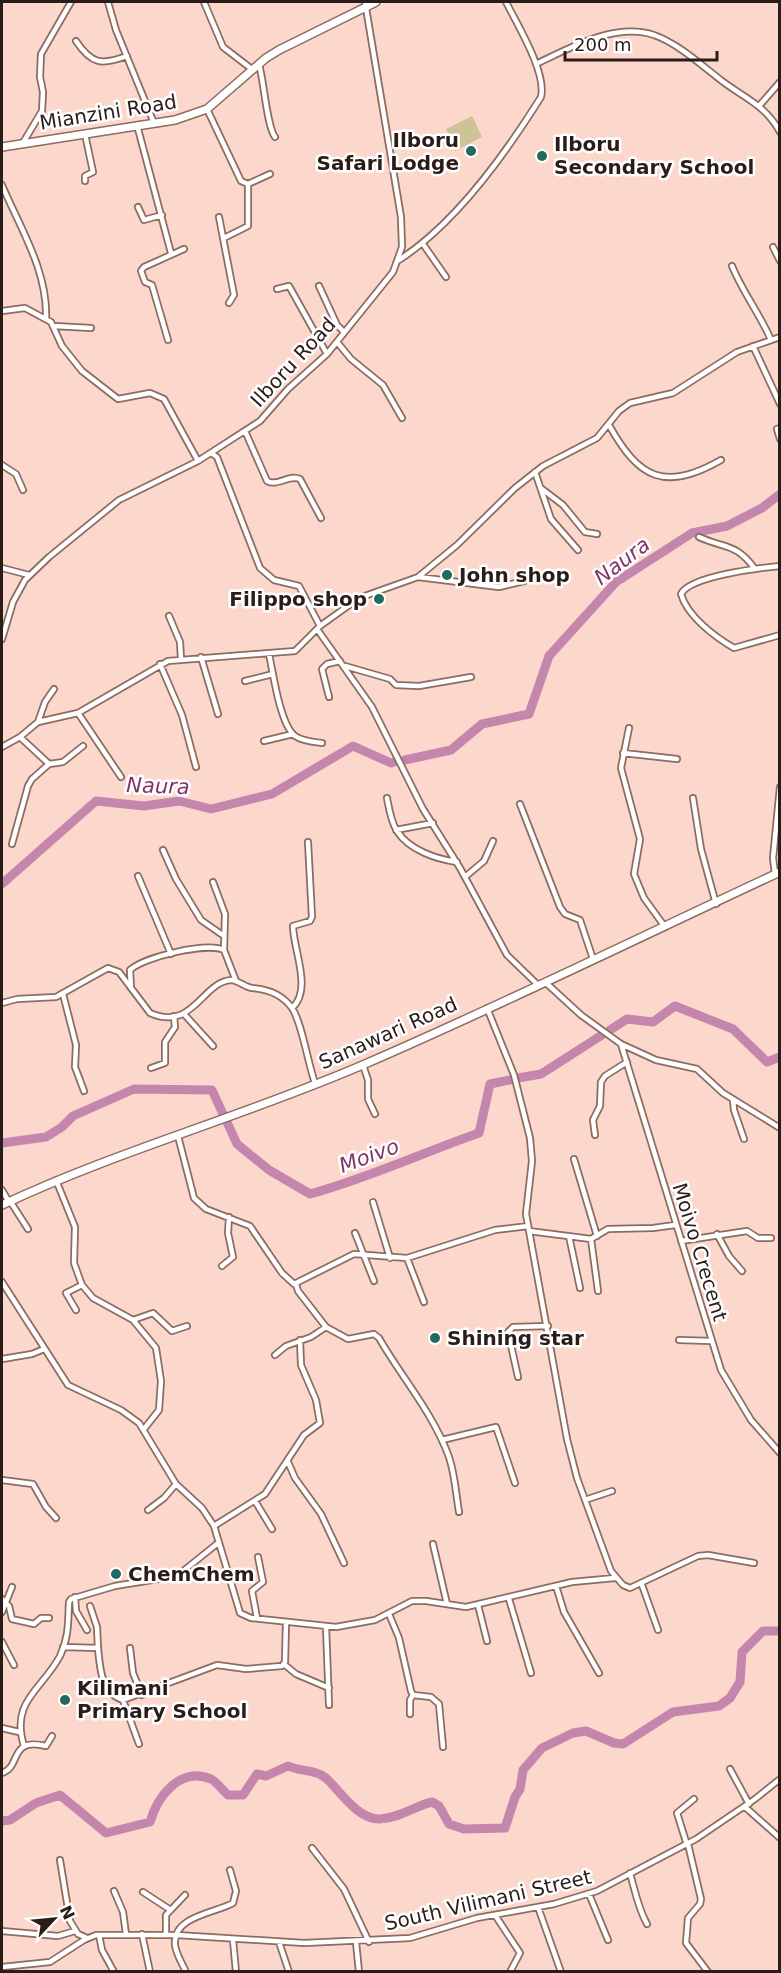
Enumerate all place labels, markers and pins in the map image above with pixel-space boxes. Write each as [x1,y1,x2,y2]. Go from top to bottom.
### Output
place label: Ilboru Safari Lodge [317,128,459,175]
place label: Ilboru Secondary School [554,132,754,179]
marker: Ilboru Safari Lodge [464,144,478,158]
marker: Ilboru Secondary School [535,149,549,163]
place label: John shop [457,563,570,587]
marker: John shop [440,568,454,582]
place label: Filippo shop [229,587,367,611]
marker: Filippo shop [372,592,386,606]
place label: Shining star [447,1326,584,1350]
marker: Shining star [428,1331,442,1345]
place label: ChemChem [128,1562,255,1586]
marker: ChemChem [109,1567,123,1581]
place label: Kilimani Primary School [77,1676,247,1723]
marker: Kilimani Primary School [58,1693,72,1707]

